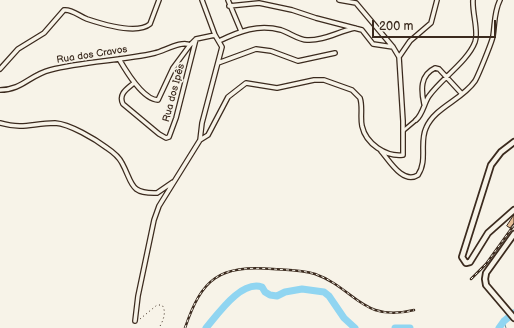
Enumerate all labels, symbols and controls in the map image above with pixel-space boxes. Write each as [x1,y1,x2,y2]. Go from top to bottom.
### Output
scale bar [374,12,498,38]
text: 200 m [379,19,413,34]
street label: Rua dos Cravos [56,43,128,67]
street label: Rua dos Ipês [160,62,188,124]

